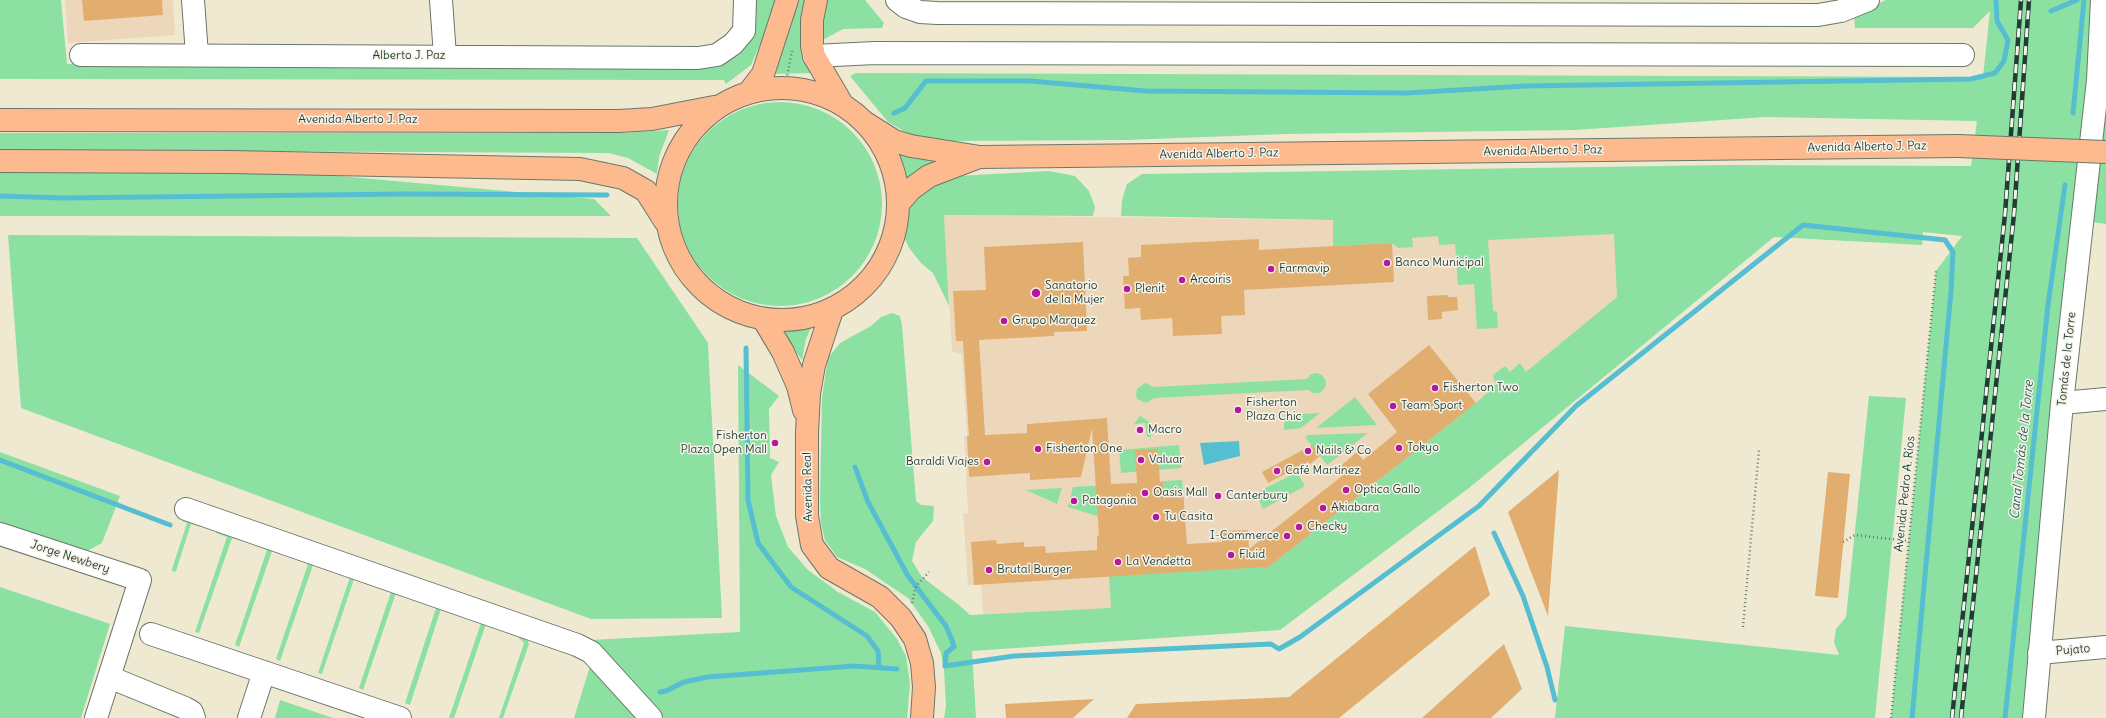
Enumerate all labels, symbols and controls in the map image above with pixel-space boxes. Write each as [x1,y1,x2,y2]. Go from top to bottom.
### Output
street label: Alberto J. Paz [373,49,445,63]
street label: Avenida Alberto J. Paz [298,113,418,127]
street label: Avenida Alberto J. Paz [1807,139,1927,155]
street label: Avenida Alberto J. Paz [1483,143,1603,159]
street label: Avenida Alberto J. Paz [1159,146,1279,162]
place label: Banco Municipal [1395,256,1484,270]
marker: Banco Municipal [1382,258,1392,268]
place label: Farmavip [1279,262,1330,276]
marker: Farmavip [1266,264,1276,274]
place label: Arcoiris [1190,273,1231,287]
marker: Arcoiris [1177,275,1187,285]
place label: Sanatorio de la Mujer [1045,279,1104,307]
place label: Plenit [1135,282,1165,296]
marker: Plenit [1122,284,1132,294]
marker: Sanatorio de la Mujer [1030,287,1042,299]
street label: Tomás de la Torre [2055,311,2079,407]
place label: Grupo Marquez [1012,314,1096,328]
marker: Grupo Marquez [999,316,1009,326]
water label: Canal Tomás de la Torre [2007,380,2037,520]
place label: Fisherton Two [1443,381,1519,395]
marker: Fisherton Two [1430,383,1440,393]
place label: Fisherton Plaza Chic [1246,396,1302,424]
place label: Team Sport [1401,399,1462,413]
marker: Team Sport [1388,401,1398,411]
marker: Fisherton Plaza Chic [1233,405,1243,415]
place label: Macro [1148,423,1182,437]
marker: Macro [1135,425,1145,435]
place label: Fisherton Plaza Open Mall [681,429,767,457]
street label: Avenida Pedro A. Ríos [1892,435,1918,553]
marker: Fisherton Plaza Open Mall [770,438,780,448]
place label: Tokyo [1407,441,1439,455]
place label: Fisherton One [1046,442,1123,456]
marker: Tokyo [1394,443,1404,453]
marker: Fisherton One [1033,444,1043,454]
place label: Nails & Co [1316,444,1371,458]
marker: Nails & Co [1303,446,1313,456]
street label: Avenida Real [800,452,816,522]
place label: Valuar [1149,453,1184,467]
place label: Baraldi Viajes [906,455,979,469]
marker: Valuar [1136,455,1146,465]
marker: Baraldi Viajes [982,457,992,467]
place label: Café Martínez [1285,464,1360,478]
marker: Café Martínez [1272,466,1282,476]
place label: Optica Gallo [1354,483,1420,497]
marker: Optica Gallo [1341,485,1351,495]
place label: Oasis Mall [1153,486,1207,500]
marker: Oasis Mall [1140,488,1150,498]
place label: Canterbury [1226,489,1288,503]
marker: Canterbury [1213,491,1223,501]
place label: Patagonia [1082,494,1137,508]
marker: Patagonia [1069,496,1079,506]
place label: Akiabara [1331,501,1379,515]
marker: Akiabara [1318,503,1328,513]
place label: Tu Casita [1164,510,1213,524]
marker: Tu Casita [1151,512,1161,522]
place label: Checky [1307,520,1347,534]
marker: Checky [1294,522,1304,532]
place label: I-Commerce [1210,529,1279,543]
marker: I-Commerce [1282,531,1292,541]
street label: Jorge Newbery [29,537,111,577]
place label: Fluid [1239,548,1265,562]
marker: Fluid [1226,550,1236,560]
place label: La Vendetta [1126,555,1191,569]
marker: La Vendetta [1113,557,1123,567]
place label: Brutal Burger [997,563,1071,577]
marker: Brutal Burger [984,565,994,575]
street label: Pujato [2055,641,2091,659]

